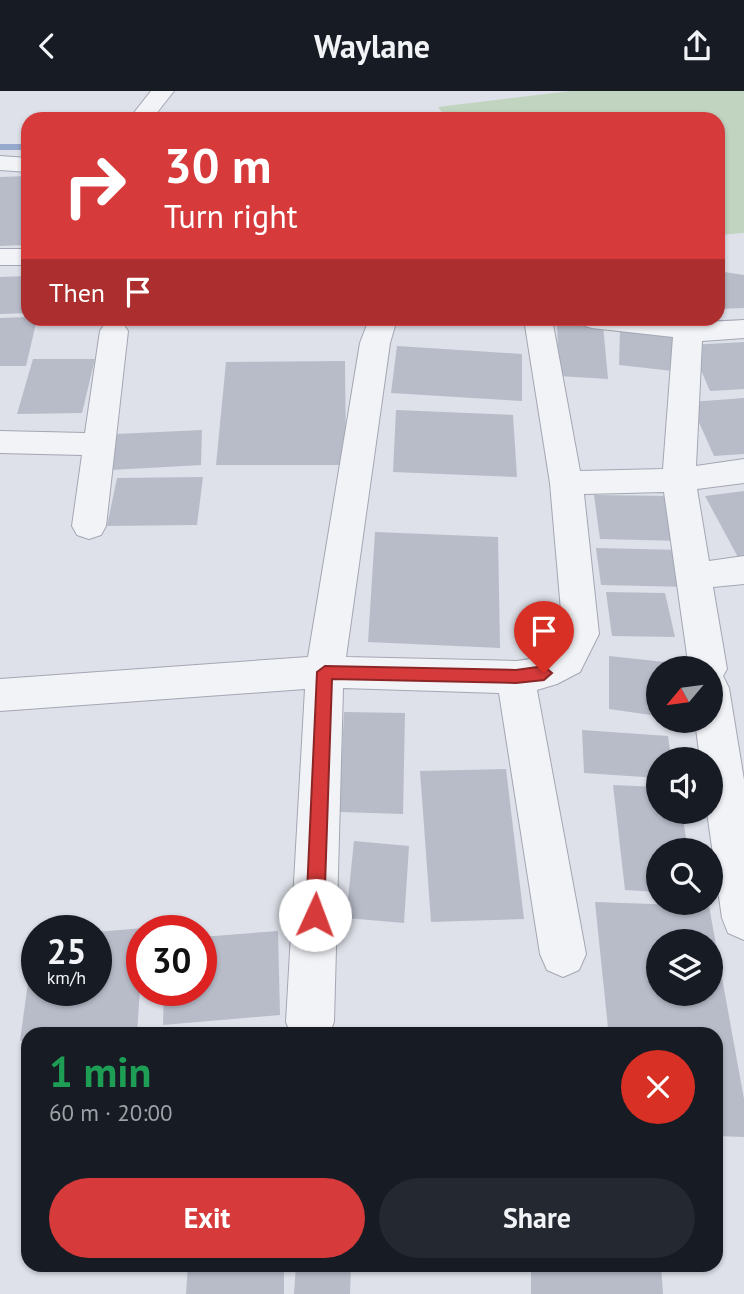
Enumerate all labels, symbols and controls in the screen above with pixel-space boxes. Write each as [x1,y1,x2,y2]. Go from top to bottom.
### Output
text: Waylane [314,25,430,67]
icon: back [28,27,66,65]
icon: share [678,27,716,65]
text: 30 m [164,133,271,197]
icon: right [49,140,140,231]
text: Turn right [164,195,298,237]
icon: arrive [119,273,157,311]
text: Then [49,276,105,309]
pin [514,601,574,673]
icon: arrive [525,612,563,650]
north arrow [646,656,723,733]
map controls [646,656,723,1006]
button: sound [646,747,723,824]
button: search [646,838,723,915]
position arrow [278,878,352,952]
speed limit sign: 30 [126,915,217,1006]
text: 25 [47,928,86,974]
button: layers [646,929,723,1006]
text: km/h [47,966,86,989]
text: 1 min [49,1044,151,1099]
button: close [621,1050,695,1124]
text: 60 m · 20:00 [49,1098,173,1127]
button: Exit [49,1178,365,1258]
button: Share [379,1178,695,1258]

